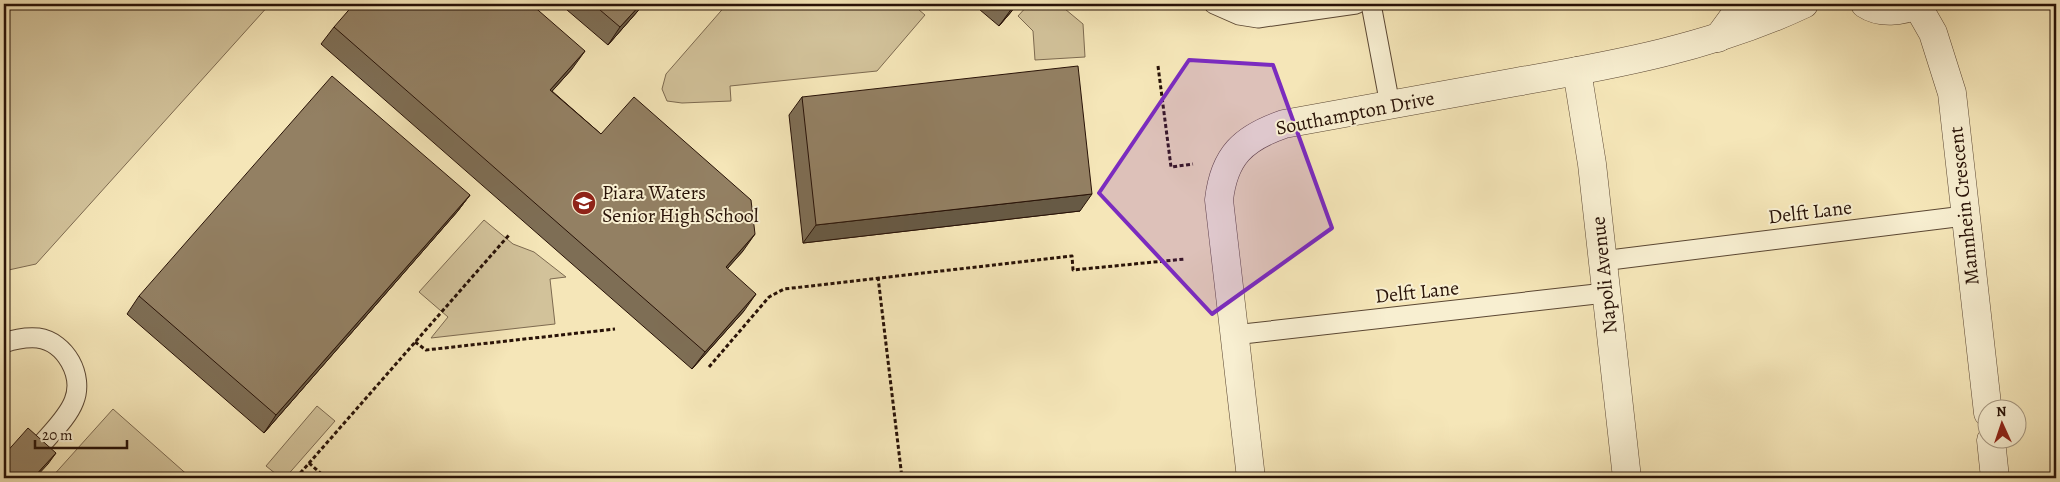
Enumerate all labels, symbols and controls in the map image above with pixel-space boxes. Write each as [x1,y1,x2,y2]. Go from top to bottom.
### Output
street label: Southampton Drive [1273,84,1437,142]
street label: Mannhein Crescent [1942,125,1986,287]
place label: Piara Waters Senior High School [602,179,759,229]
school or university icon: Piara Waters Senior High School [571,190,597,216]
street label: Delft Lane [1767,193,1853,231]
street label: Napoli Avenue [1584,215,1624,335]
street label: Delft Lane [1374,274,1460,310]
north arrow [1978,400,2028,450]
text: N [1996,402,2007,421]
scale bar [35,417,128,449]
text: 20 m [42,425,73,445]

